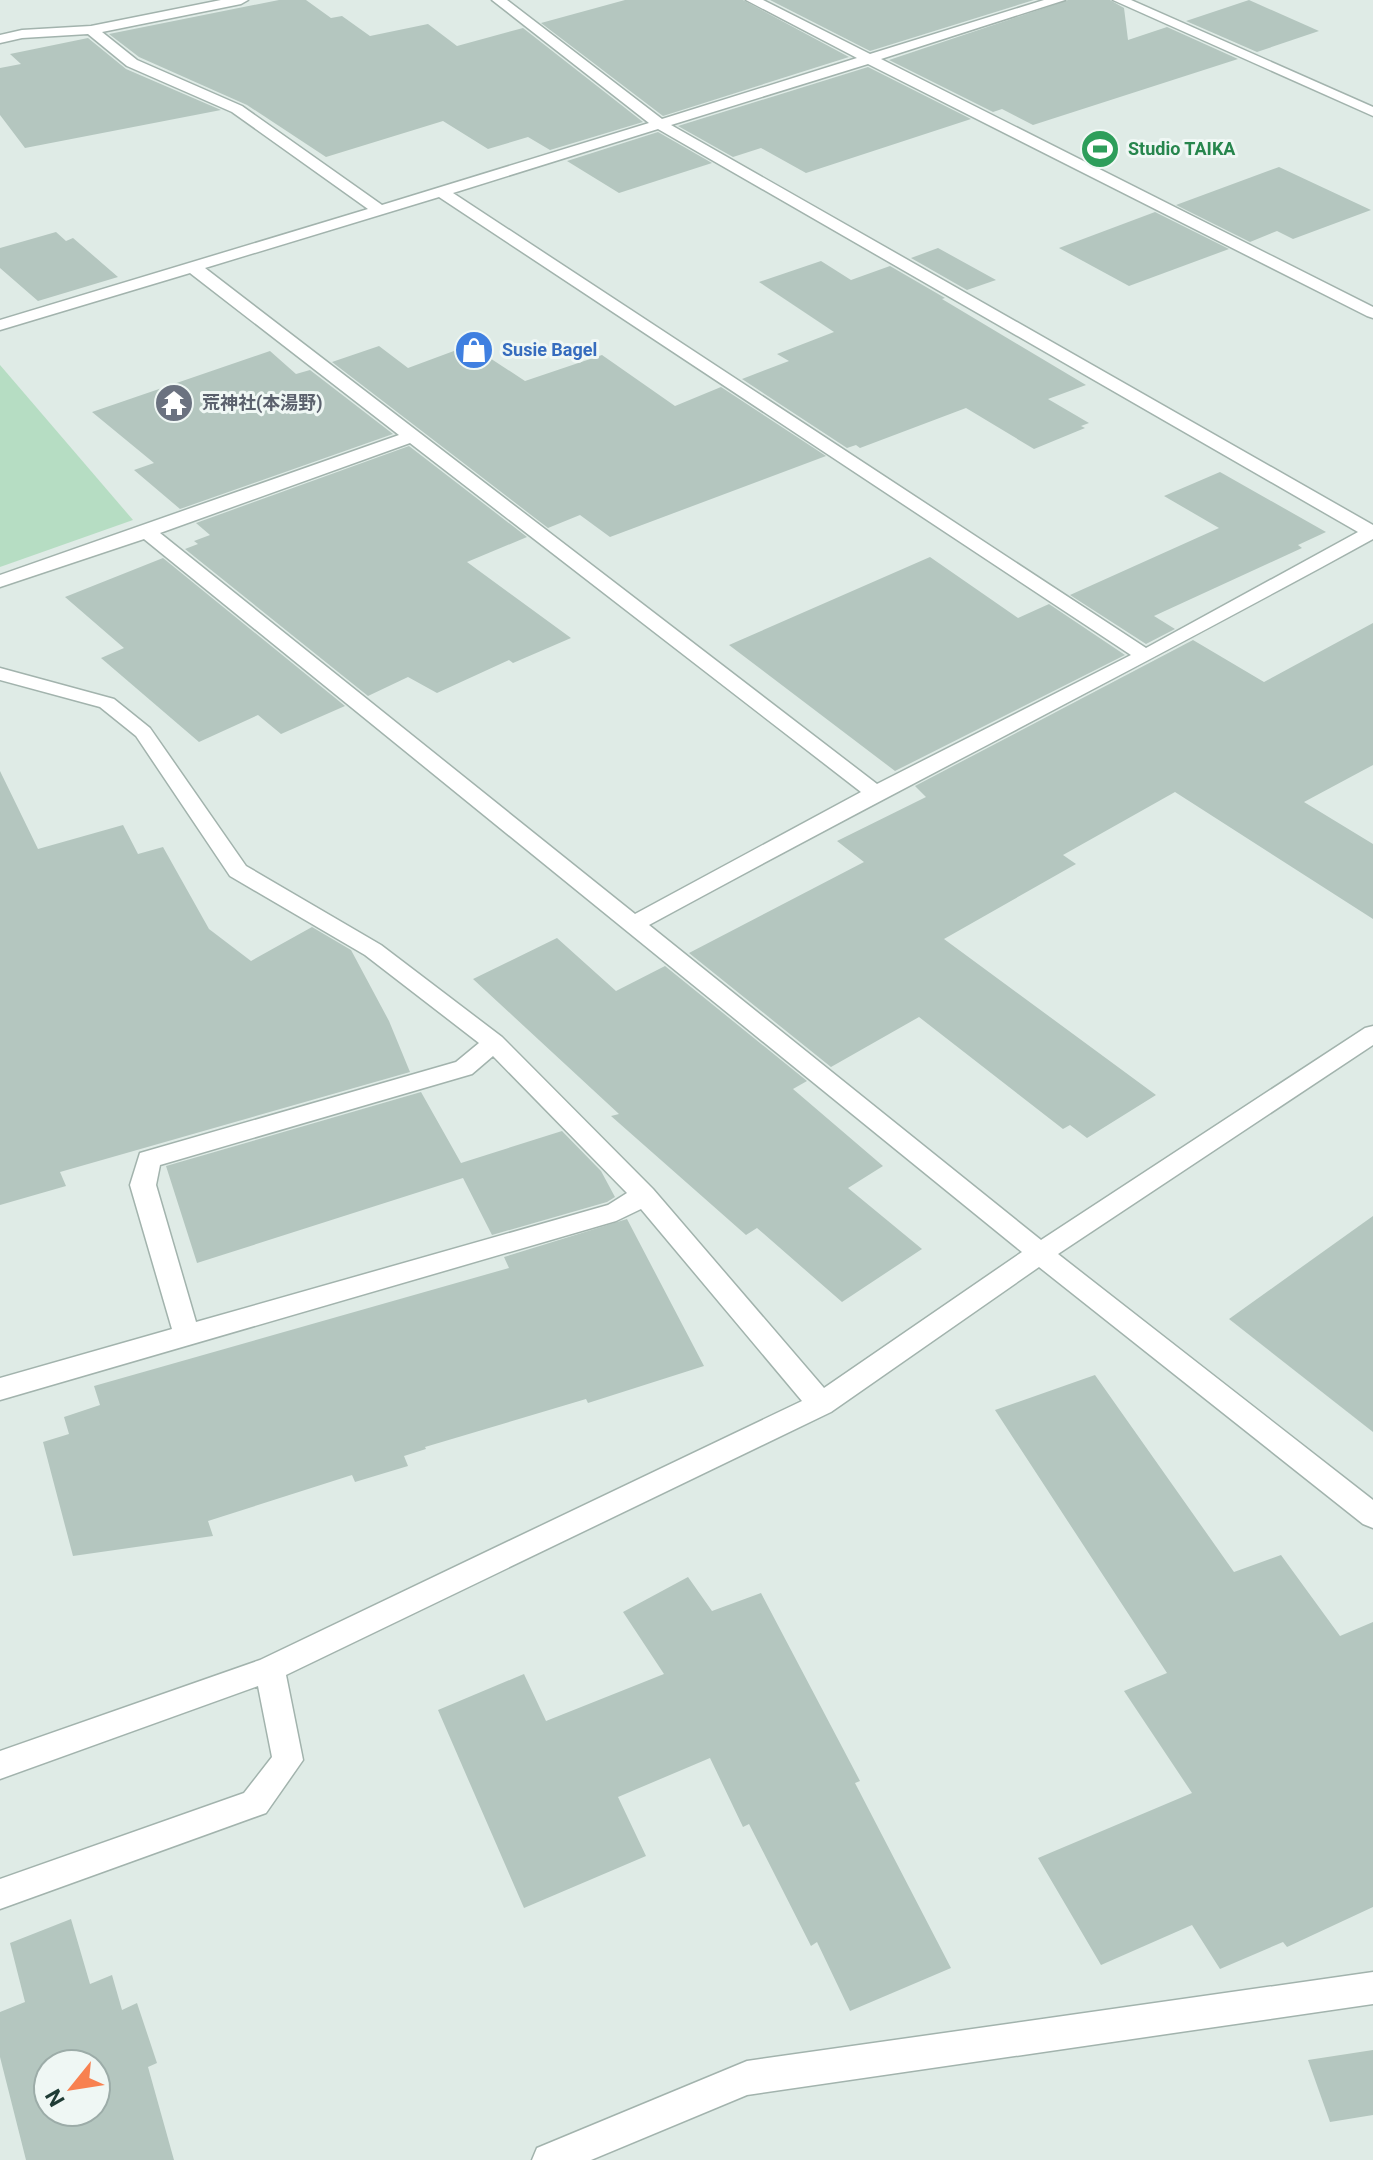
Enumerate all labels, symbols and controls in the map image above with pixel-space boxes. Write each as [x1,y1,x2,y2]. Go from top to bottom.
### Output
sports icon: Studio TAIKA [1079,128,1121,170]
place label: Studio TAIKA [1128,138,1236,159]
shop icon: Susie Bagel [453,329,495,371]
place label: Susie Bagel [502,339,597,360]
temple icon: 荒神社(本湯野) [153,382,195,424]
place label: 荒神社(本湯野) [202,392,323,414]
north arrow [32,2048,112,2128]
text: N [40,2085,70,2111]

